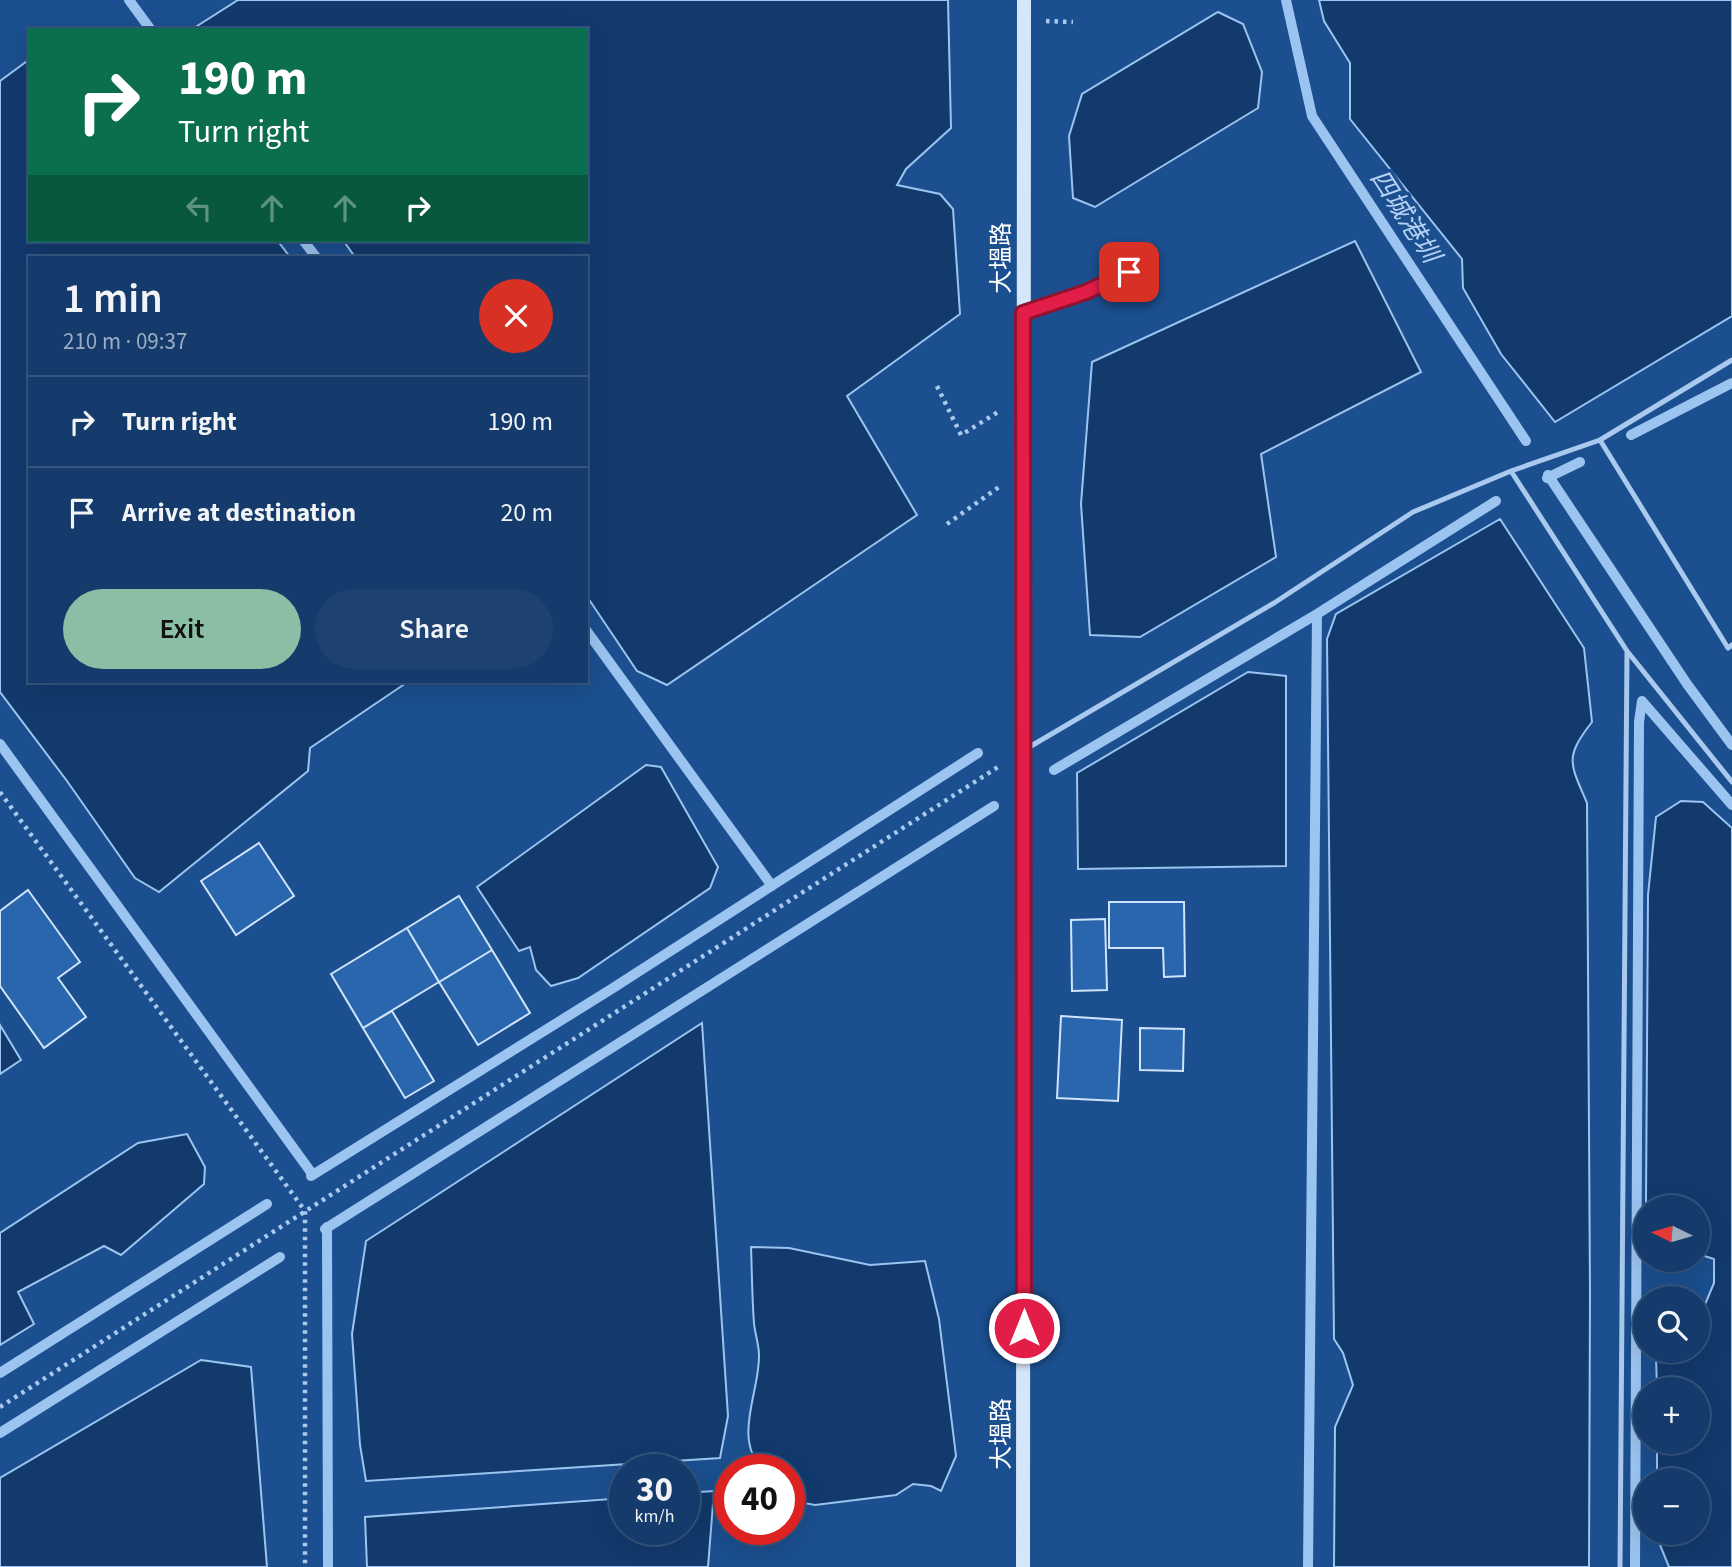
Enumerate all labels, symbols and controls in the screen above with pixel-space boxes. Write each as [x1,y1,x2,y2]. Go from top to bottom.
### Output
text: 190 m [178,44,307,114]
icon: right [63,56,154,147]
text: Turn right [178,109,309,155]
water label: 四城港圳 [1361,162,1451,273]
icon: left [180,189,218,227]
icon: ahead [253,189,291,227]
icon: ahead [326,189,364,227]
icon: right [399,189,437,227]
street label: 大塭路 [984,222,1019,294]
pin [1099,242,1159,302]
icon: arrive [1110,253,1148,291]
text: 1 min [63,269,163,329]
button: close [479,279,553,353]
text: 210 m · 09:37 [63,325,187,358]
icon: right [63,403,101,441]
text: Turn right [122,403,237,440]
text: 190 m [487,403,553,440]
icon: arrive [63,494,101,532]
text: Arrive at destination [122,494,356,531]
text: 20 m [500,494,553,531]
button: Exit [63,589,301,669]
button: Share [315,589,553,669]
north arrow [1633,1195,1710,1272]
map controls [1633,1195,1710,1545]
button: search [1633,1286,1710,1363]
position arrow [987,1291,1061,1365]
button: + [1633,1377,1710,1454]
street label: 大塭路 [984,1398,1019,1470]
speed limit sign: 40 [714,1454,805,1545]
text: 30 [636,1465,673,1515]
button: − [1633,1468,1710,1545]
text: km/h [635,1504,674,1529]

